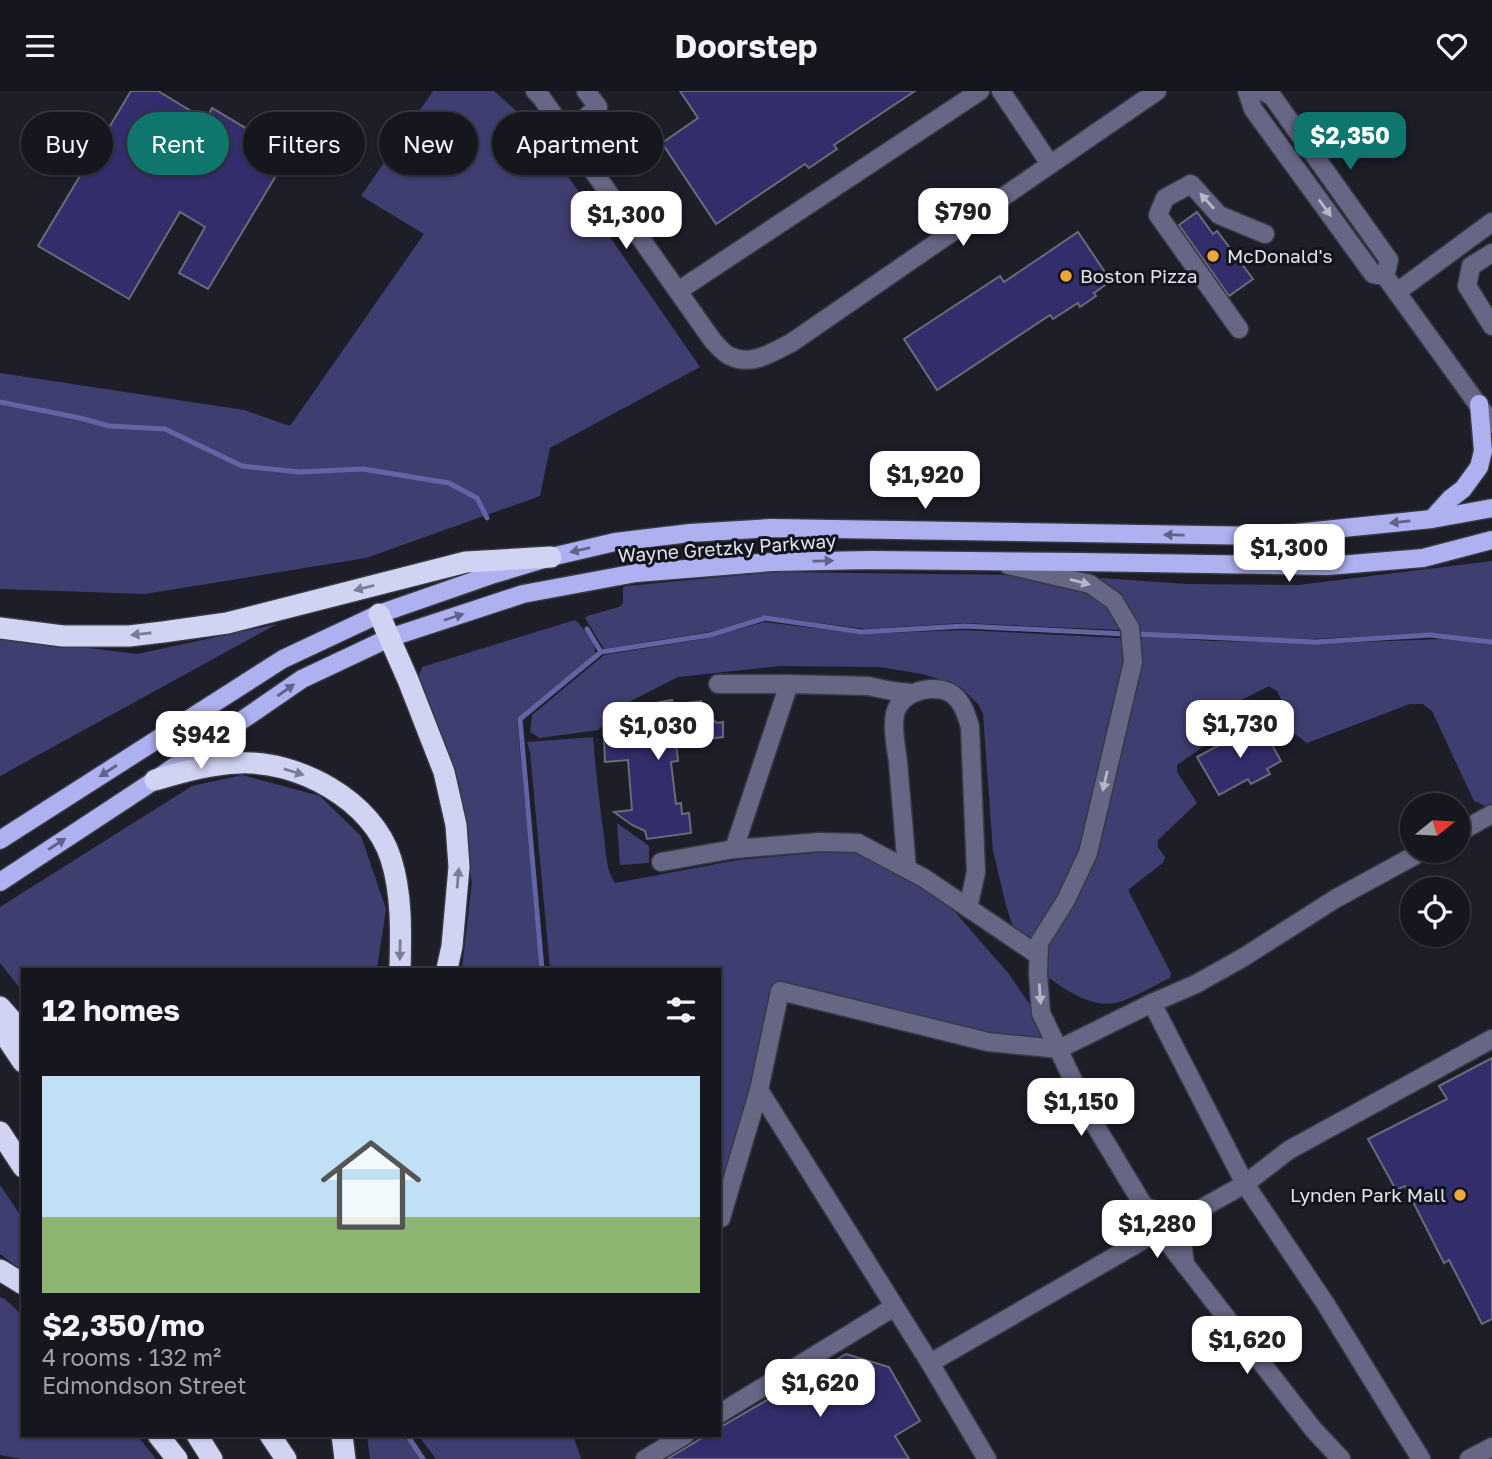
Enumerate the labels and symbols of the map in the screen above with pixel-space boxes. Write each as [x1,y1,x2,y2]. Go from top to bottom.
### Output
pin: $2,350 [1293,113,1407,172]
pin: $790 [922,188,1004,248]
pin: $1,300 [569,191,683,251]
one-way arrow [1200,193,1215,210]
one-way arrow [1318,199,1332,217]
place label: McDonald's [1227,244,1333,267]
marker: McDonald's [1205,248,1221,264]
place label: Boston Pizza [1080,264,1197,287]
marker: Boston Pizza [1058,268,1074,284]
pin: $1,920 [868,451,982,511]
one-way arrow [1389,517,1411,528]
pin: $1,300 [1232,525,1346,584]
street label: Wayne Gretzky Parkway [617,528,837,567]
one-way arrow [1162,529,1184,541]
one-way arrow [569,545,591,556]
one-way arrow [812,555,834,567]
one-way arrow [1070,577,1092,588]
one-way arrow [352,583,374,594]
one-way arrow [444,611,465,621]
one-way arrow [130,629,152,640]
one-way arrow [276,683,296,696]
pin: $1,730 [1183,701,1297,760]
pin: $1,030 [601,703,715,762]
pin: $942 [160,711,242,771]
one-way arrow [99,764,118,777]
one-way arrow [284,767,305,778]
one-way arrow [1099,771,1110,793]
north arrow [1400,793,1470,863]
one-way arrow [48,837,66,851]
one-way arrow [453,866,464,888]
one-way arrow [394,939,406,961]
one-way arrow [1034,984,1045,1006]
pin: $1,150 [1024,1079,1138,1138]
place label: Lynden Park Mall [1290,1183,1446,1206]
marker: Lynden Park Mall [1452,1187,1468,1203]
pin: $1,280 [1100,1201,1214,1260]
pin: $1,620 [1190,1317,1304,1376]
pin: $1,620 [763,1359,877,1419]

